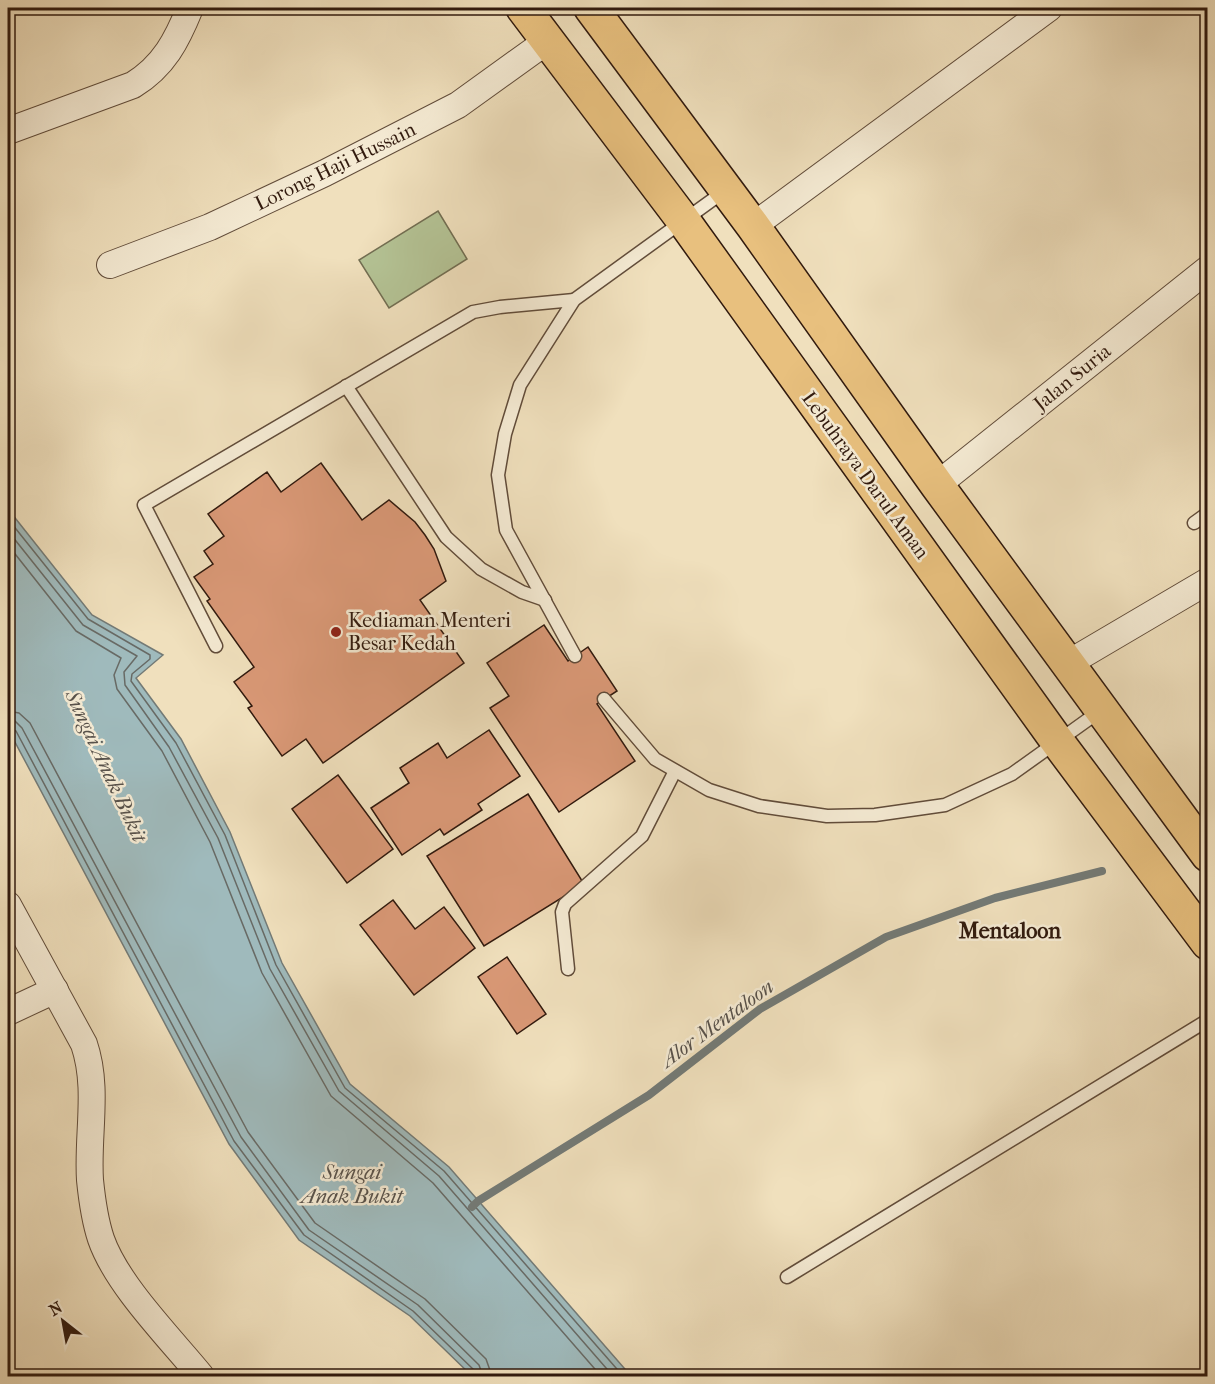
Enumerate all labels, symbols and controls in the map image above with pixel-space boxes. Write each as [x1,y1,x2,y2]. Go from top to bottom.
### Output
street label: Lorong Haji Hussain [251,117,420,215]
street label: Jalan Suria [1028,339,1116,417]
street label: Lebuhraya Darul Aman [797,387,934,564]
place label: Kediaman Menteri Besar Kedah [348,609,511,655]
marker: Kediaman Menteri Besar Kedah [329,625,343,639]
water label: Sungai Anak Bukit [60,685,152,847]
district label: Mentaloon [958,918,1061,944]
water label: Alor Mentaloon [654,974,778,1074]
water label: Sungai Anak Bukit [298,1160,404,1208]
north arrow [33,1291,93,1351]
text: N [45,1297,66,1320]

